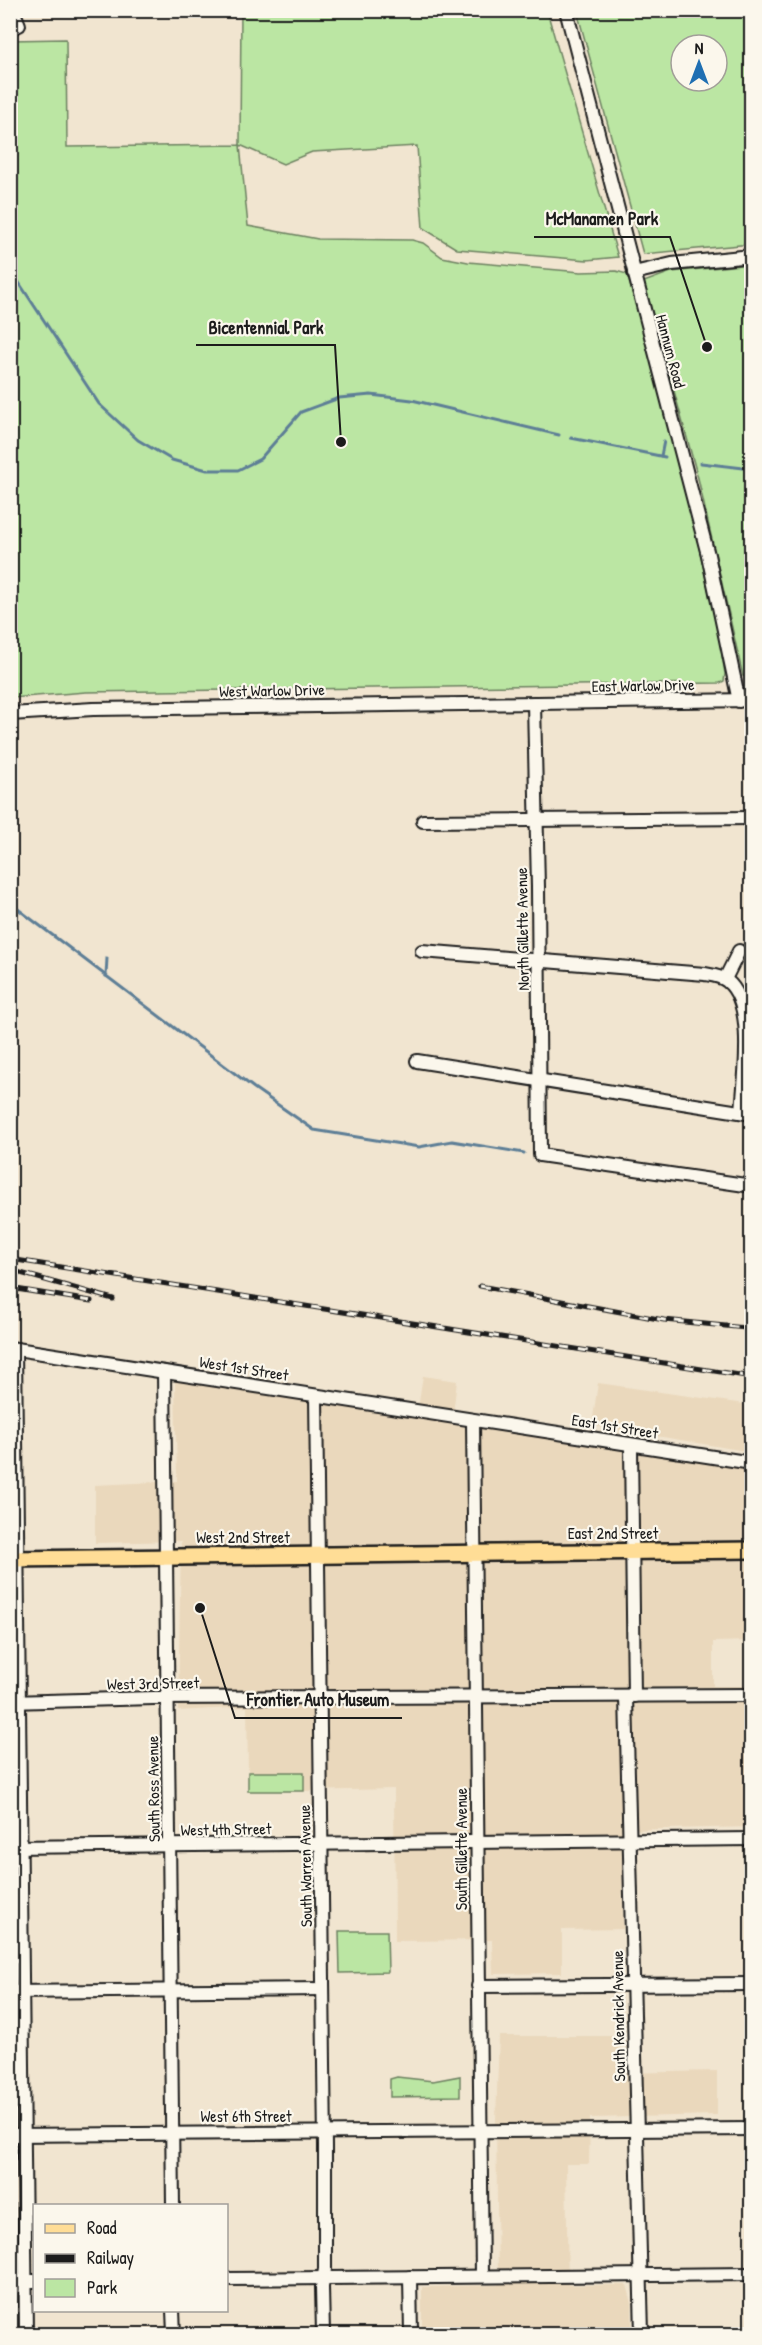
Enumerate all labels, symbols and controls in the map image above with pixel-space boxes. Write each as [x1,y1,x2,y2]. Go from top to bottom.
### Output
north arrow [669,33,729,93]
text: N [695,37,704,59]
callout: McManamen Park [534,201,670,237]
text: McManamen Park [546,206,659,231]
callout: Bicentennial Park [196,309,335,345]
street label: Hannum Road [651,312,691,390]
text: Bicentennial Park [208,315,324,340]
street label: East Warlow Drive [591,673,695,697]
street label: West Warlow Drive [219,678,326,702]
street label: North Gillette Avenue [510,867,534,991]
street label: West 1st Street [198,1350,291,1386]
street label: East 1st Street [570,1408,660,1444]
street label: East 2nd Street [568,1522,659,1544]
street label: West 2nd Street [196,1526,290,1548]
street label: West 3rd Street [107,1671,200,1695]
callout: Frontier Auto Museum [235,1682,402,1718]
text: Frontier Auto Museum [246,1687,389,1712]
street label: South Ross Avenue [141,1735,165,1842]
street label: South Gillette Avenue [450,1787,472,1910]
street label: South Warren Avenue [293,1804,317,1927]
street label: West 4th Street [180,1817,272,1841]
street label: South Kendrick Avenue [606,1950,630,2082]
street label: West 6th Street [200,2105,292,2127]
legend [33,2204,228,2312]
text: Road [87,2215,117,2240]
text: Railway [87,2245,134,2270]
text: Park [87,2275,118,2300]

